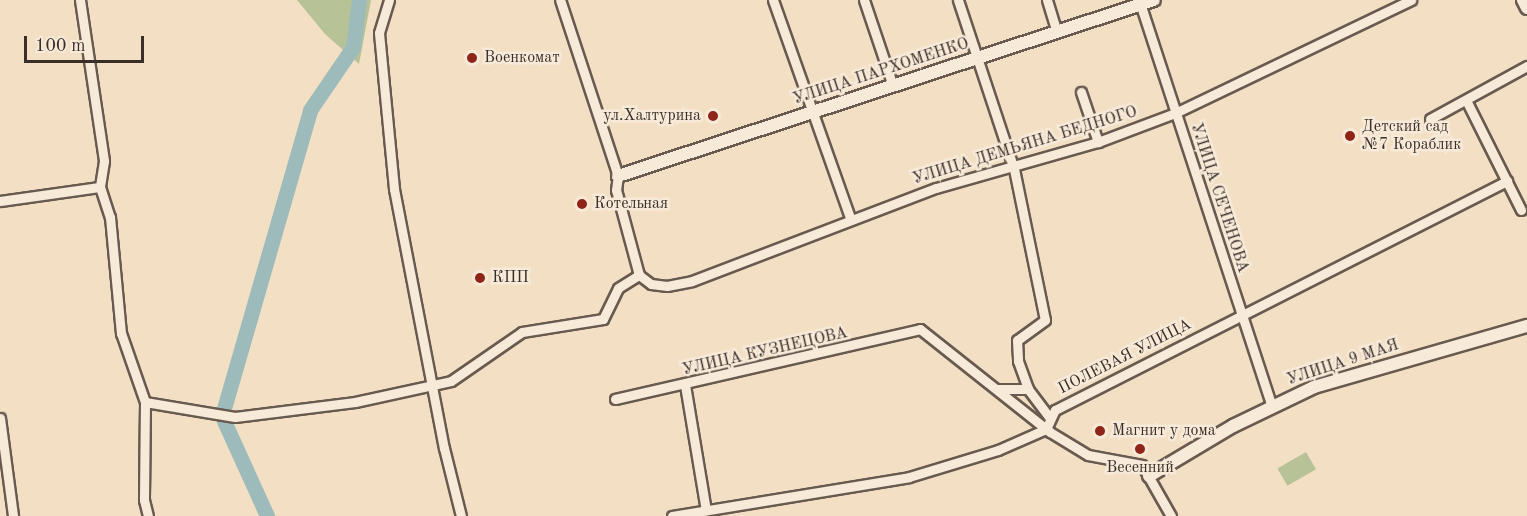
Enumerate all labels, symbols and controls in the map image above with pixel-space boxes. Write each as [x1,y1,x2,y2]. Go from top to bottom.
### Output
scale bar [27,24,147,62]
street label: УЛИЦА ПАРХОМЕНКО [791,34,971,110]
text: 100 m [35,37,86,55]
place label: Военкомат [484,48,560,68]
marker: Военкомат [465,51,479,65]
street label: УЛИЦА ДЕМЬЯНА БЕДНОГО [910,103,1140,189]
place label: ул.Халтурина [603,106,701,126]
marker: ул.Халтурина [706,109,720,123]
place label: Детский сад №7 Кораблик [1362,117,1461,155]
street label: УЛИЦА СЕЧЕНОВА [1186,121,1252,275]
marker: Детский сад №7 Кораблик [1343,129,1357,143]
place label: Котельная [594,194,668,214]
marker: Котельная [575,197,589,211]
place label: КПП [492,268,529,288]
marker: КПП [473,271,487,285]
street label: ПОЛЕВАЯ УЛИЦА [1055,315,1195,399]
street label: УЛИЦА КУЗНЕЦОВА [681,324,849,380]
street label: УЛИЦА 9 МАЯ [1285,336,1401,390]
place label: Магнит у дома [1112,421,1216,441]
marker: Магнит у дома [1093,424,1107,438]
marker: Весенний [1133,442,1147,456]
place label: Весенний [1106,458,1174,478]

